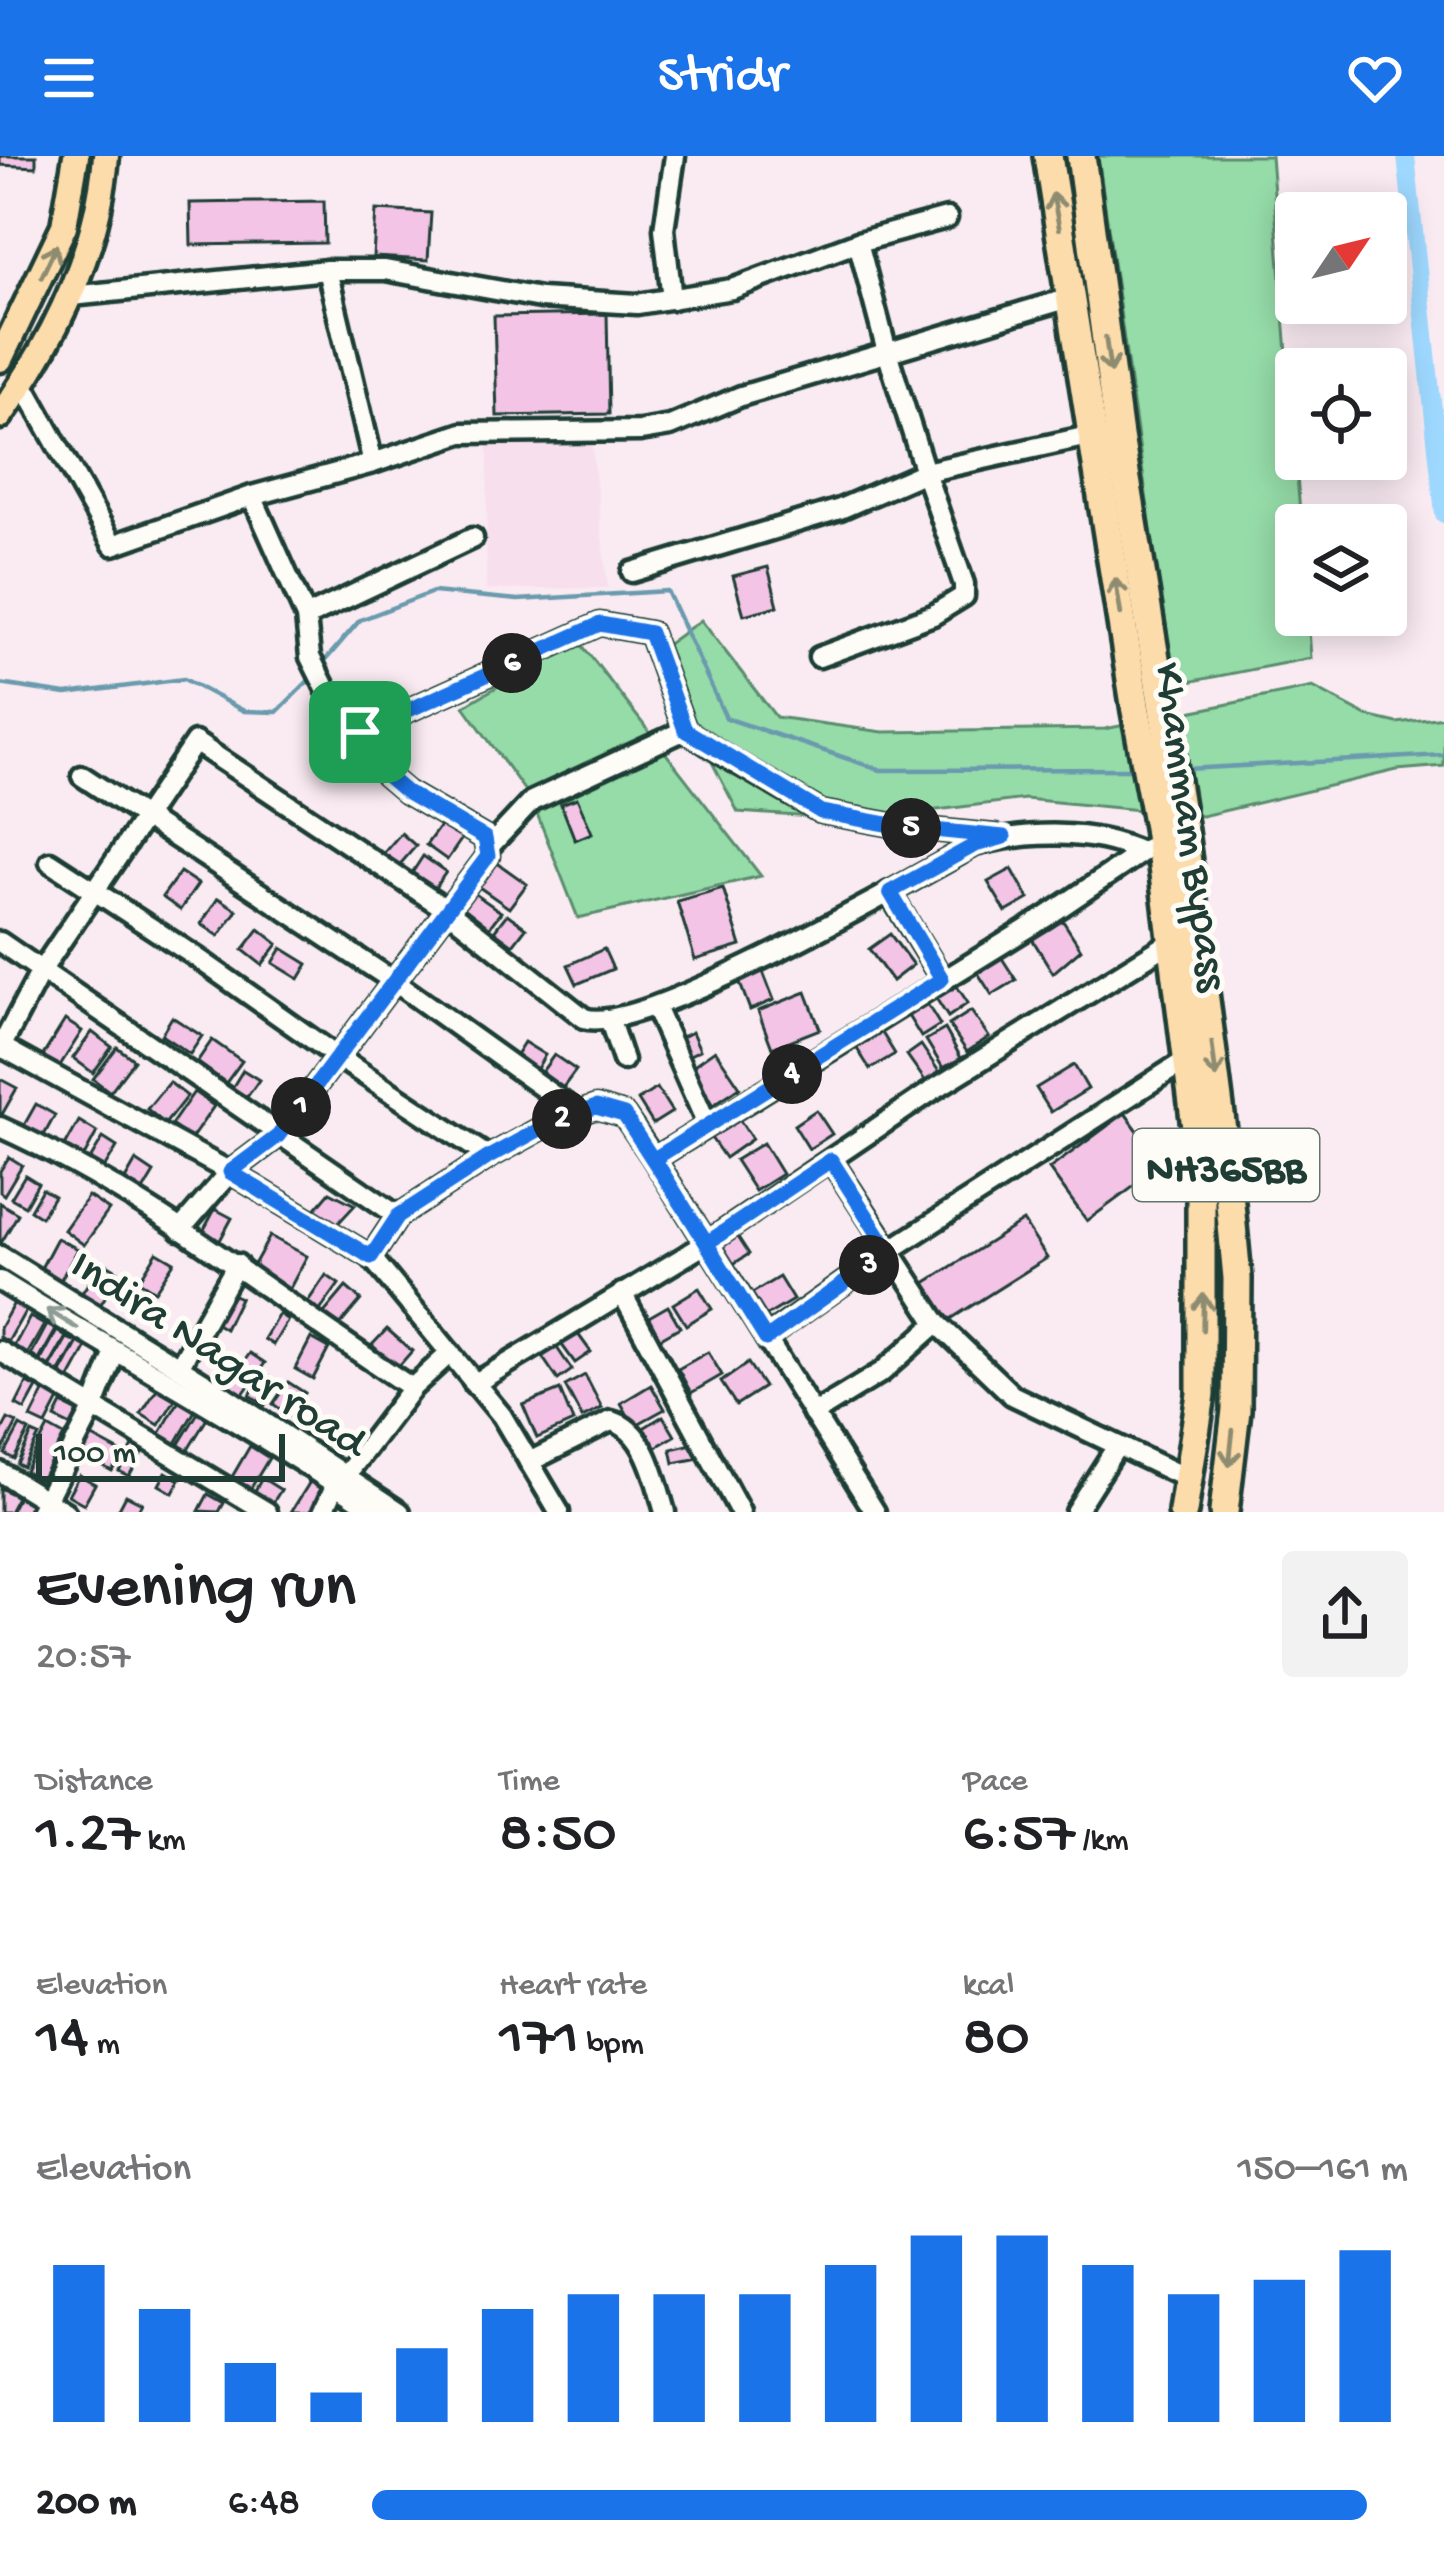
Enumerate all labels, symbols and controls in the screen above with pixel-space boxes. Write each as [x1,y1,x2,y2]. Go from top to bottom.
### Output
icon: menu [36,45,102,111]
icon: heart [1342,45,1408,111]
text: Stridr [658,46,786,110]
one-way arrow [1044,192,1066,231]
north arrow [1275,192,1407,324]
map controls [1275,192,1407,636]
one-way arrow [39,244,61,280]
one-way arrow [1097,335,1120,374]
button: locate [1275,348,1407,480]
button: layers [1275,504,1407,636]
one-way arrow [1106,577,1129,616]
pin: 6 [482,633,542,693]
text: 6 [504,644,520,682]
street label: Khammam Bypass [1138,660,1237,996]
pin [309,681,411,783]
icon: arrive [327,699,393,765]
pin: 5 [881,798,941,858]
text: 5 [902,809,920,847]
one-way arrow [1203,1039,1225,1078]
pin: 4 [762,1044,822,1104]
text: 4 [784,1055,800,1093]
pin: 1 [271,1077,331,1137]
text: 1 [294,1088,308,1126]
pin: 2 [532,1089,592,1149]
text: 2 [554,1100,570,1138]
road number: NH365BB [1133,1129,1319,1201]
pin: 3 [839,1235,899,1295]
street label: Indira Nagar road [59,1241,378,1474]
text: 3 [860,1246,878,1284]
one-way arrow [1192,1293,1214,1332]
one-way arrow [46,1307,80,1331]
scale bar [36,1428,285,1481]
one-way arrow [1220,1428,1242,1467]
text: 100 m [54,1436,136,1474]
button: share [1282,1551,1408,1677]
text: Evening run [36,1552,356,1630]
text: 20:57 [36,1636,130,1682]
text: Distance [36,1764,153,1802]
text: Time [499,1764,560,1802]
text: Pace [963,1764,1027,1802]
text: 1.27 [36,1802,140,1872]
text: 8:50 [499,1802,617,1872]
text: 6:57 [963,1802,1075,1872]
text: km [140,1823,186,1861]
text: /km [1075,1823,1129,1861]
text: Elevation [36,1968,167,2006]
text: Heart rate [499,1968,647,2006]
text: kcal [963,1968,1014,2006]
text: 14 [36,2006,89,2076]
text: 171 [499,2006,579,2076]
text: 80 [963,2006,1030,2076]
text: m [89,2027,120,2065]
text: bpm [579,2027,644,2065]
text: Elevation [36,2148,191,2194]
text: 150–161 m [1238,2148,1408,2194]
text: 200 m [36,2482,136,2528]
text: 6:48 [228,2482,300,2528]

